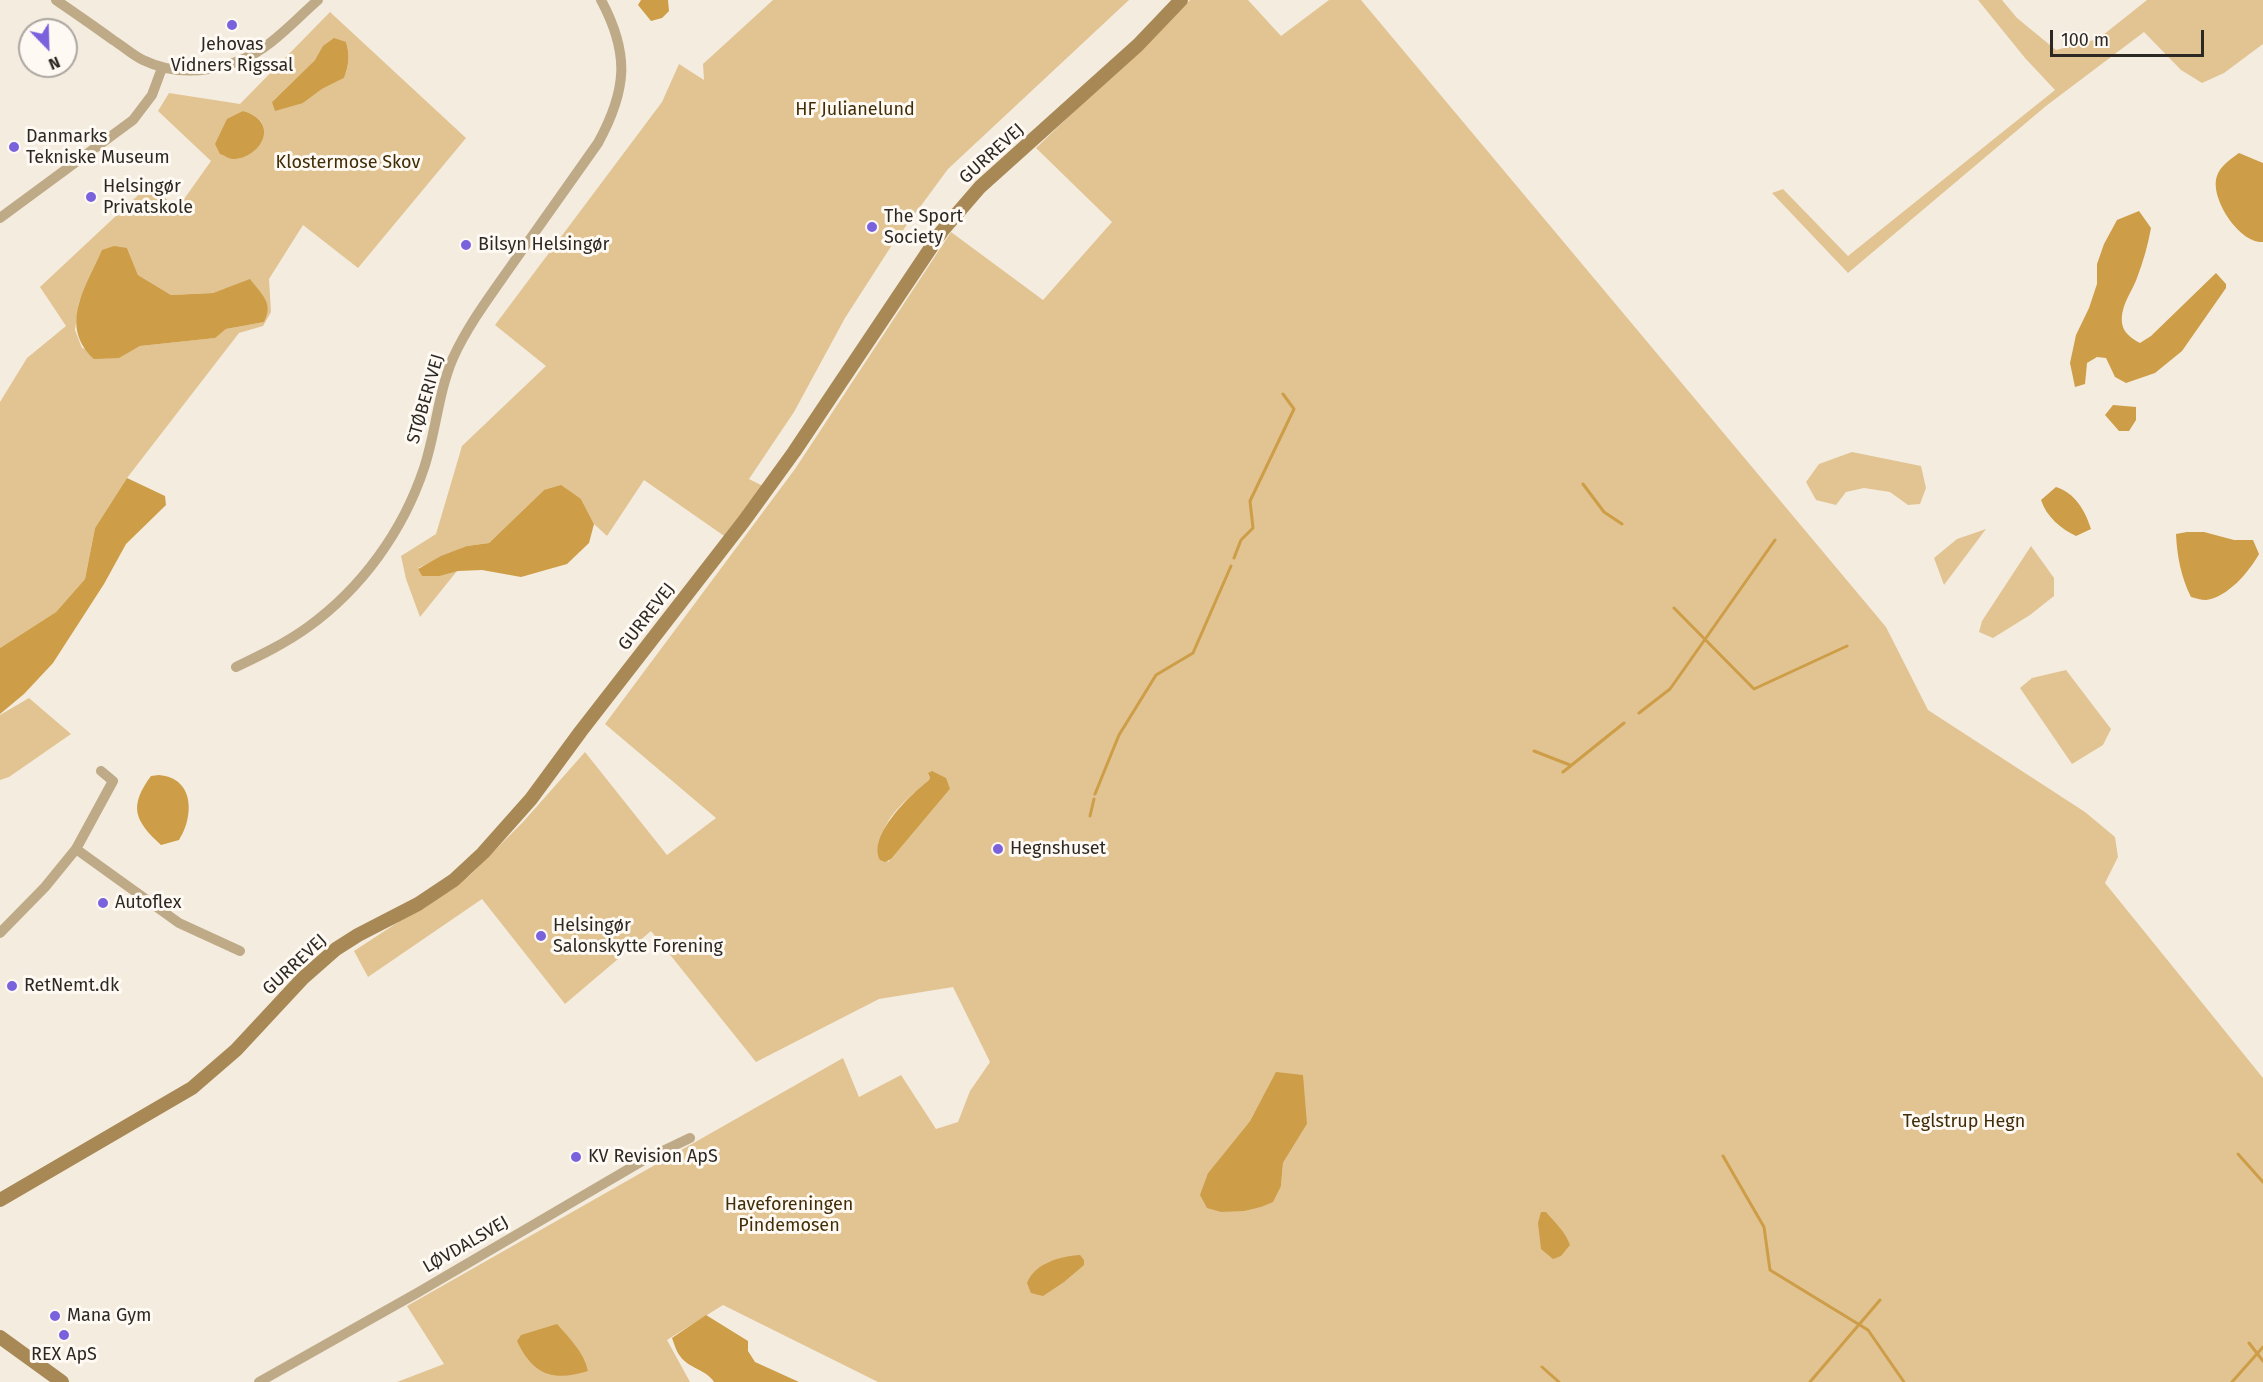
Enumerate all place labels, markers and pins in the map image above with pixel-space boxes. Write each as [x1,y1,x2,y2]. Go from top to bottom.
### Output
marker: Jehovas Vidners Rigssal [225,18,239,32]
place label: Jehovas Vidners Rigssal [171,34,293,76]
place label: Danmarks Tekniske Museum [26,126,170,168]
marker: Danmarks Tekniske Museum [7,140,21,154]
place label: Helsingør Privatskole [103,176,193,219]
marker: Helsingør Privatskole [84,190,98,204]
place label: The Sport Society [884,206,963,248]
marker: The Sport Society [865,220,879,234]
place label: Bilsyn Helsingør [478,234,609,256]
marker: Bilsyn Helsingør [459,238,473,252]
place label: Hegnshuset [1010,838,1106,860]
marker: Hegnshuset [991,842,1005,856]
place label: Autoflex [115,892,181,914]
marker: Autoflex [96,896,110,910]
place label: Helsingør Salonskytte Forening [553,915,723,958]
marker: Helsingør Salonskytte Forening [534,929,548,943]
place label: RetNemt.dk [24,975,119,997]
marker: RetNemt.dk [5,979,19,993]
place label: KV Revision ApS [588,1146,718,1168]
marker: KV Revision ApS [569,1150,583,1164]
place label: Mana Gym [67,1305,152,1327]
marker: Mana Gym [48,1309,62,1323]
marker: REX ApS [57,1328,71,1342]
place label: REX ApS [31,1344,97,1366]

